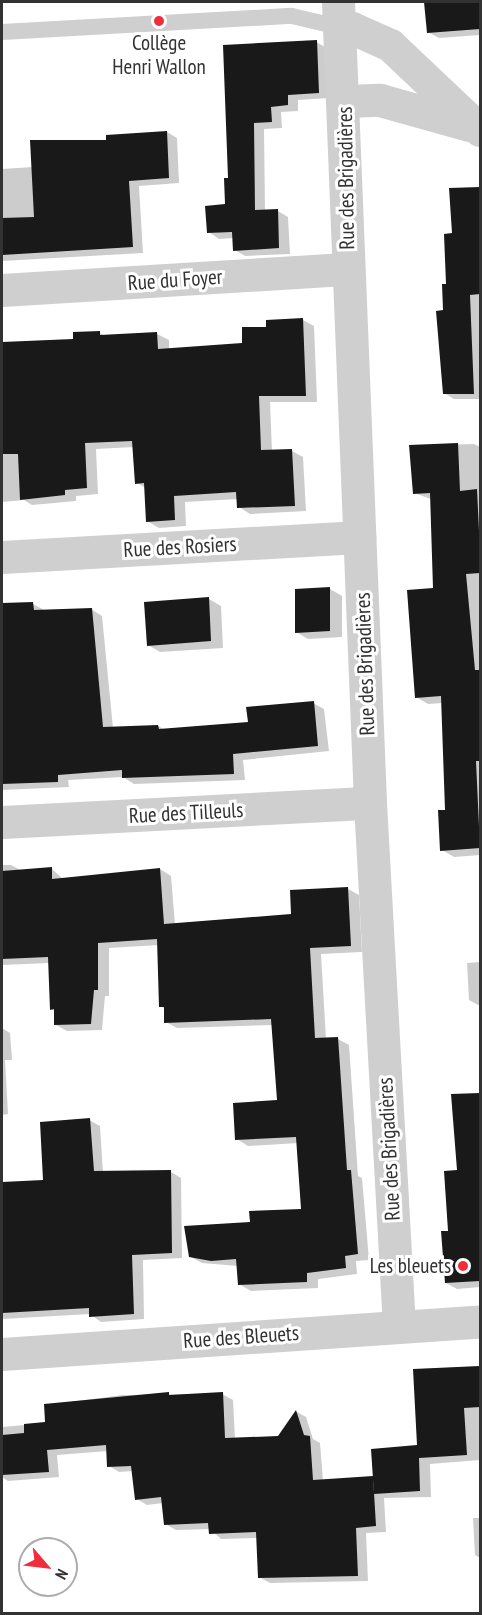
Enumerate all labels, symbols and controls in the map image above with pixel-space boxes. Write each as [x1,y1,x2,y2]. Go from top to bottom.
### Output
marker: Collège Henri Wallon [152,14,166,28]
place label: Collège Henri Wallon [112,30,206,80]
street label: Rue des Brigadières [332,106,360,250]
street label: Rue du Foyer [127,264,223,296]
street label: Rue des Rosiers [123,531,237,563]
street label: Rue des Brigadières [350,592,380,736]
street label: Rue des Tilleuls [128,797,244,829]
street label: Rue des Brigadières [373,1077,405,1221]
place label: Les bleuets [370,1253,451,1279]
marker: Les bleuets [456,1259,470,1273]
street label: Rue des Bleuets [182,1320,300,1354]
north arrow [18,1537,78,1597]
text: N [51,1566,73,1583]

